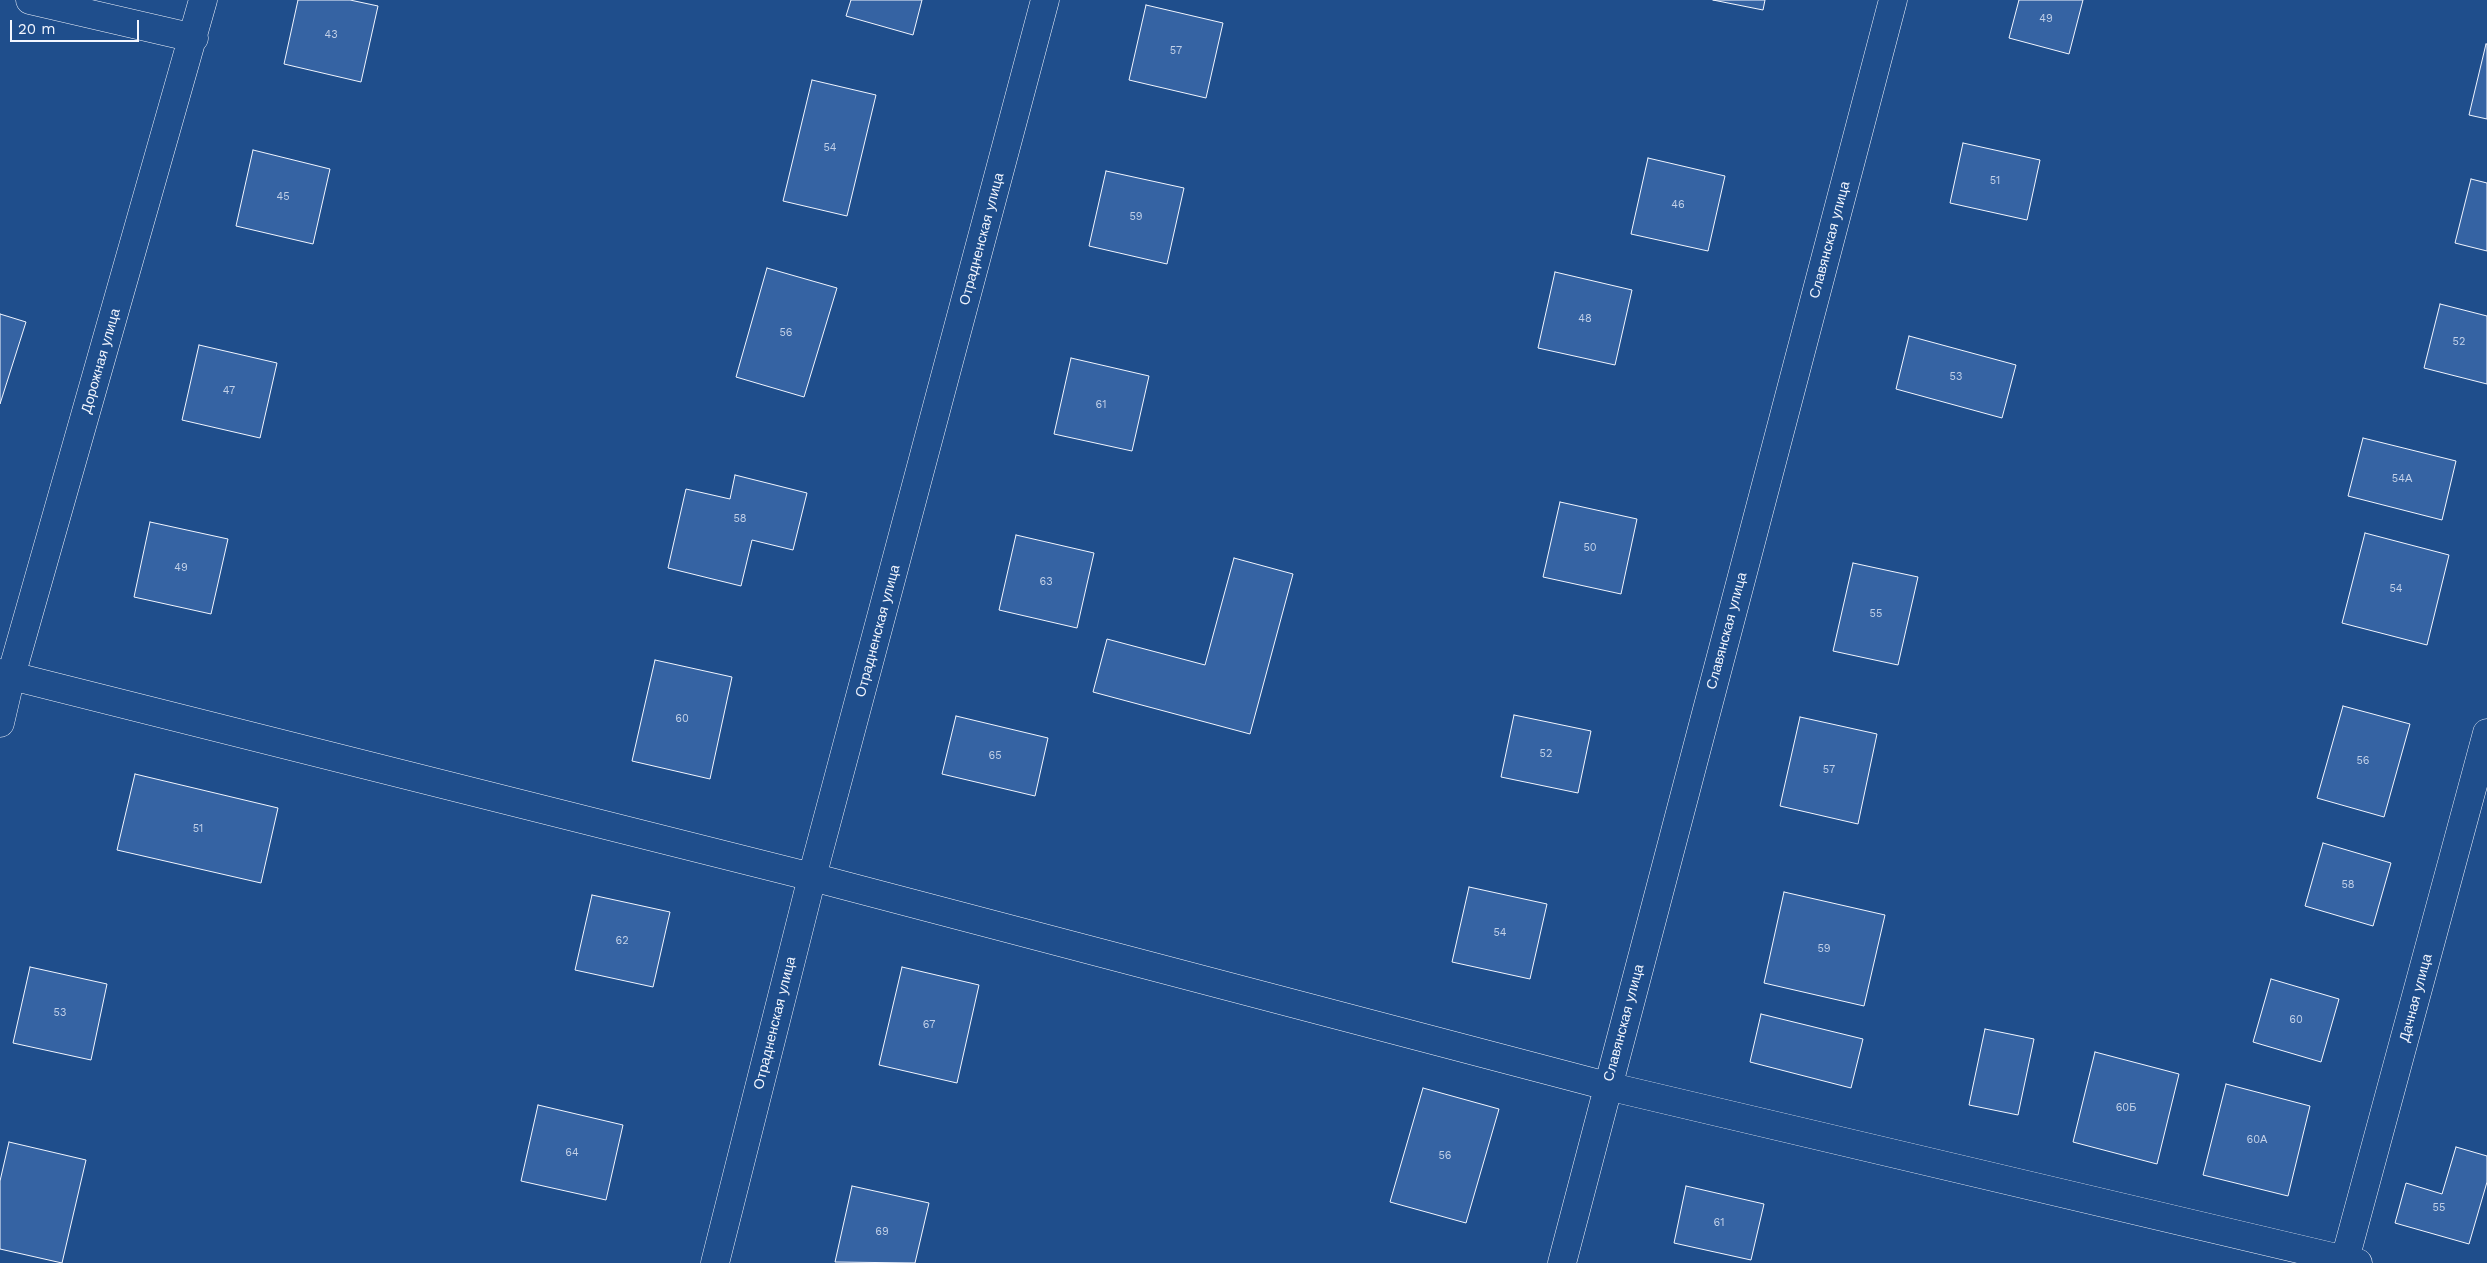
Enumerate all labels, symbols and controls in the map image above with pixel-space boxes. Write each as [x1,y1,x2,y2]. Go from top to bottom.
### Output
scale bar [12,10,141,42]
house number: 49 [2039,12,2053,26]
text: 20 m [18,20,56,38]
house number: 43 [324,28,338,42]
house number: 57 [1170,44,1182,58]
house number: 54 [823,141,837,155]
street label: Отрадненская улица [956,171,1008,307]
house number: 51 [1990,174,2000,188]
street label: Славянская улица [1806,180,1854,300]
house number: 45 [276,190,290,204]
house number: 46 [1671,198,1685,212]
house number: 59 [1129,210,1143,224]
street label: Дорожная улица [78,307,124,415]
house number: 48 [1578,312,1592,326]
house number: 56 [779,326,793,340]
house number: 52 [2453,335,2465,349]
house number: 53 [1950,370,1962,384]
house number: 47 [223,384,235,398]
house number: 61 [1096,398,1106,412]
house number: 54А [2392,472,2412,486]
house number: 58 [733,512,747,526]
house number: 50 [1583,541,1597,555]
house number: 49 [174,561,188,575]
street label: Отрадненская улица [852,563,904,699]
street label: Славянская улица [1703,571,1751,691]
house number: 63 [1039,575,1053,589]
house number: 54 [2389,582,2403,596]
house number: 55 [1870,607,1882,621]
house number: 60 [675,712,689,726]
house number: 52 [1540,747,1552,761]
house number: 65 [988,749,1002,763]
house number: 56 [2356,754,2370,768]
house number: 57 [1823,763,1835,777]
house number: 51 [193,822,203,836]
house number: 58 [2341,878,2355,892]
house number: 54 [1493,926,1507,940]
house number: 62 [615,934,629,948]
house number: 59 [1817,942,1831,956]
street label: Дачная улица [2396,952,2436,1044]
street label: Отрадненская улица [750,955,800,1091]
street label: Славянская улица [1600,963,1648,1083]
house number: 53 [54,1006,66,1020]
house number: 60 [2289,1013,2303,1027]
house number: 67 [923,1018,935,1032]
house number: 60Б [2116,1101,2136,1115]
house number: 60А [2247,1133,2267,1147]
house number: 64 [565,1146,579,1160]
house number: 56 [1438,1149,1452,1163]
house number: 55 [2433,1201,2445,1215]
house number: 61 [1714,1216,1724,1230]
house number: 69 [875,1225,889,1239]

